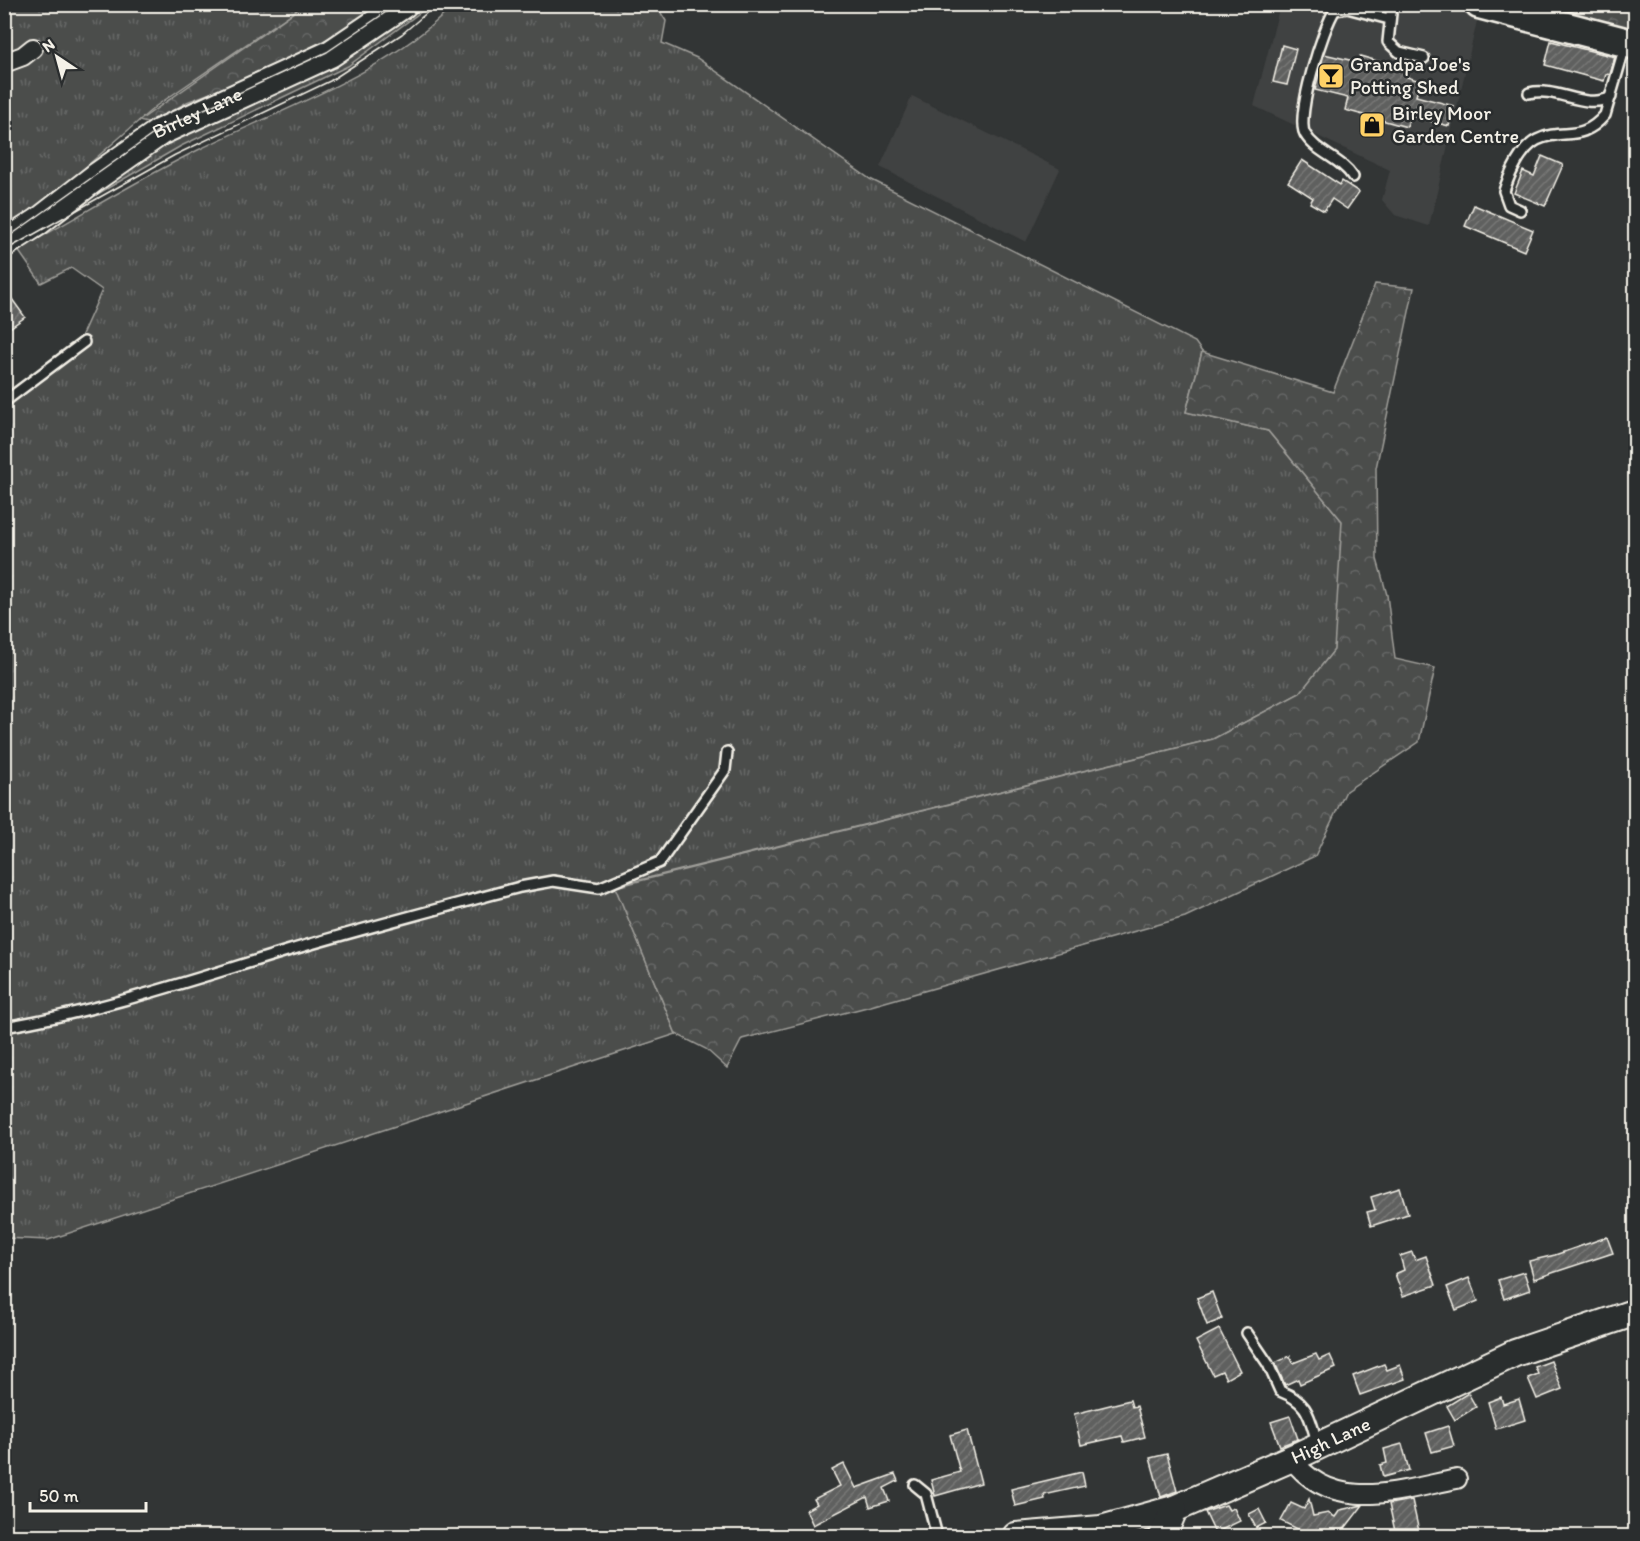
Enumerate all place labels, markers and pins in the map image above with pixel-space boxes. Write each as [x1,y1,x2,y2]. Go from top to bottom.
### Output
place label: Grandpa Joe's Potting Shed [1350,52,1471,99]
bar icon: Grandpa Joe's Potting Shed [1316,61,1346,91]
place label: Birley Moor Garden Centre [1392,101,1519,148]
shop icon: Birley Moor Garden Centre [1357,110,1387,140]

